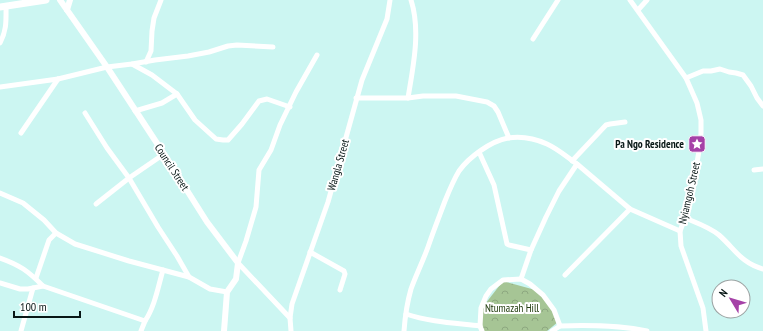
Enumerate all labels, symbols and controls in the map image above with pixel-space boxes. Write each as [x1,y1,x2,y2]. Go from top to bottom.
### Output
place icon: Pa Ngo Residence [687,134,707,154]
place label: Pa Ngo Residence [615,137,684,151]
street label: Wangla Street [324,138,352,192]
street label: Council Street [152,141,192,193]
street label: Nyiamgoh Street [675,161,703,225]
north arrow [711,279,751,319]
text: N [716,286,730,299]
scale bar [14,293,80,319]
text: 100 m [20,299,47,314]
park label: Ntumazah Hill [485,301,540,315]

